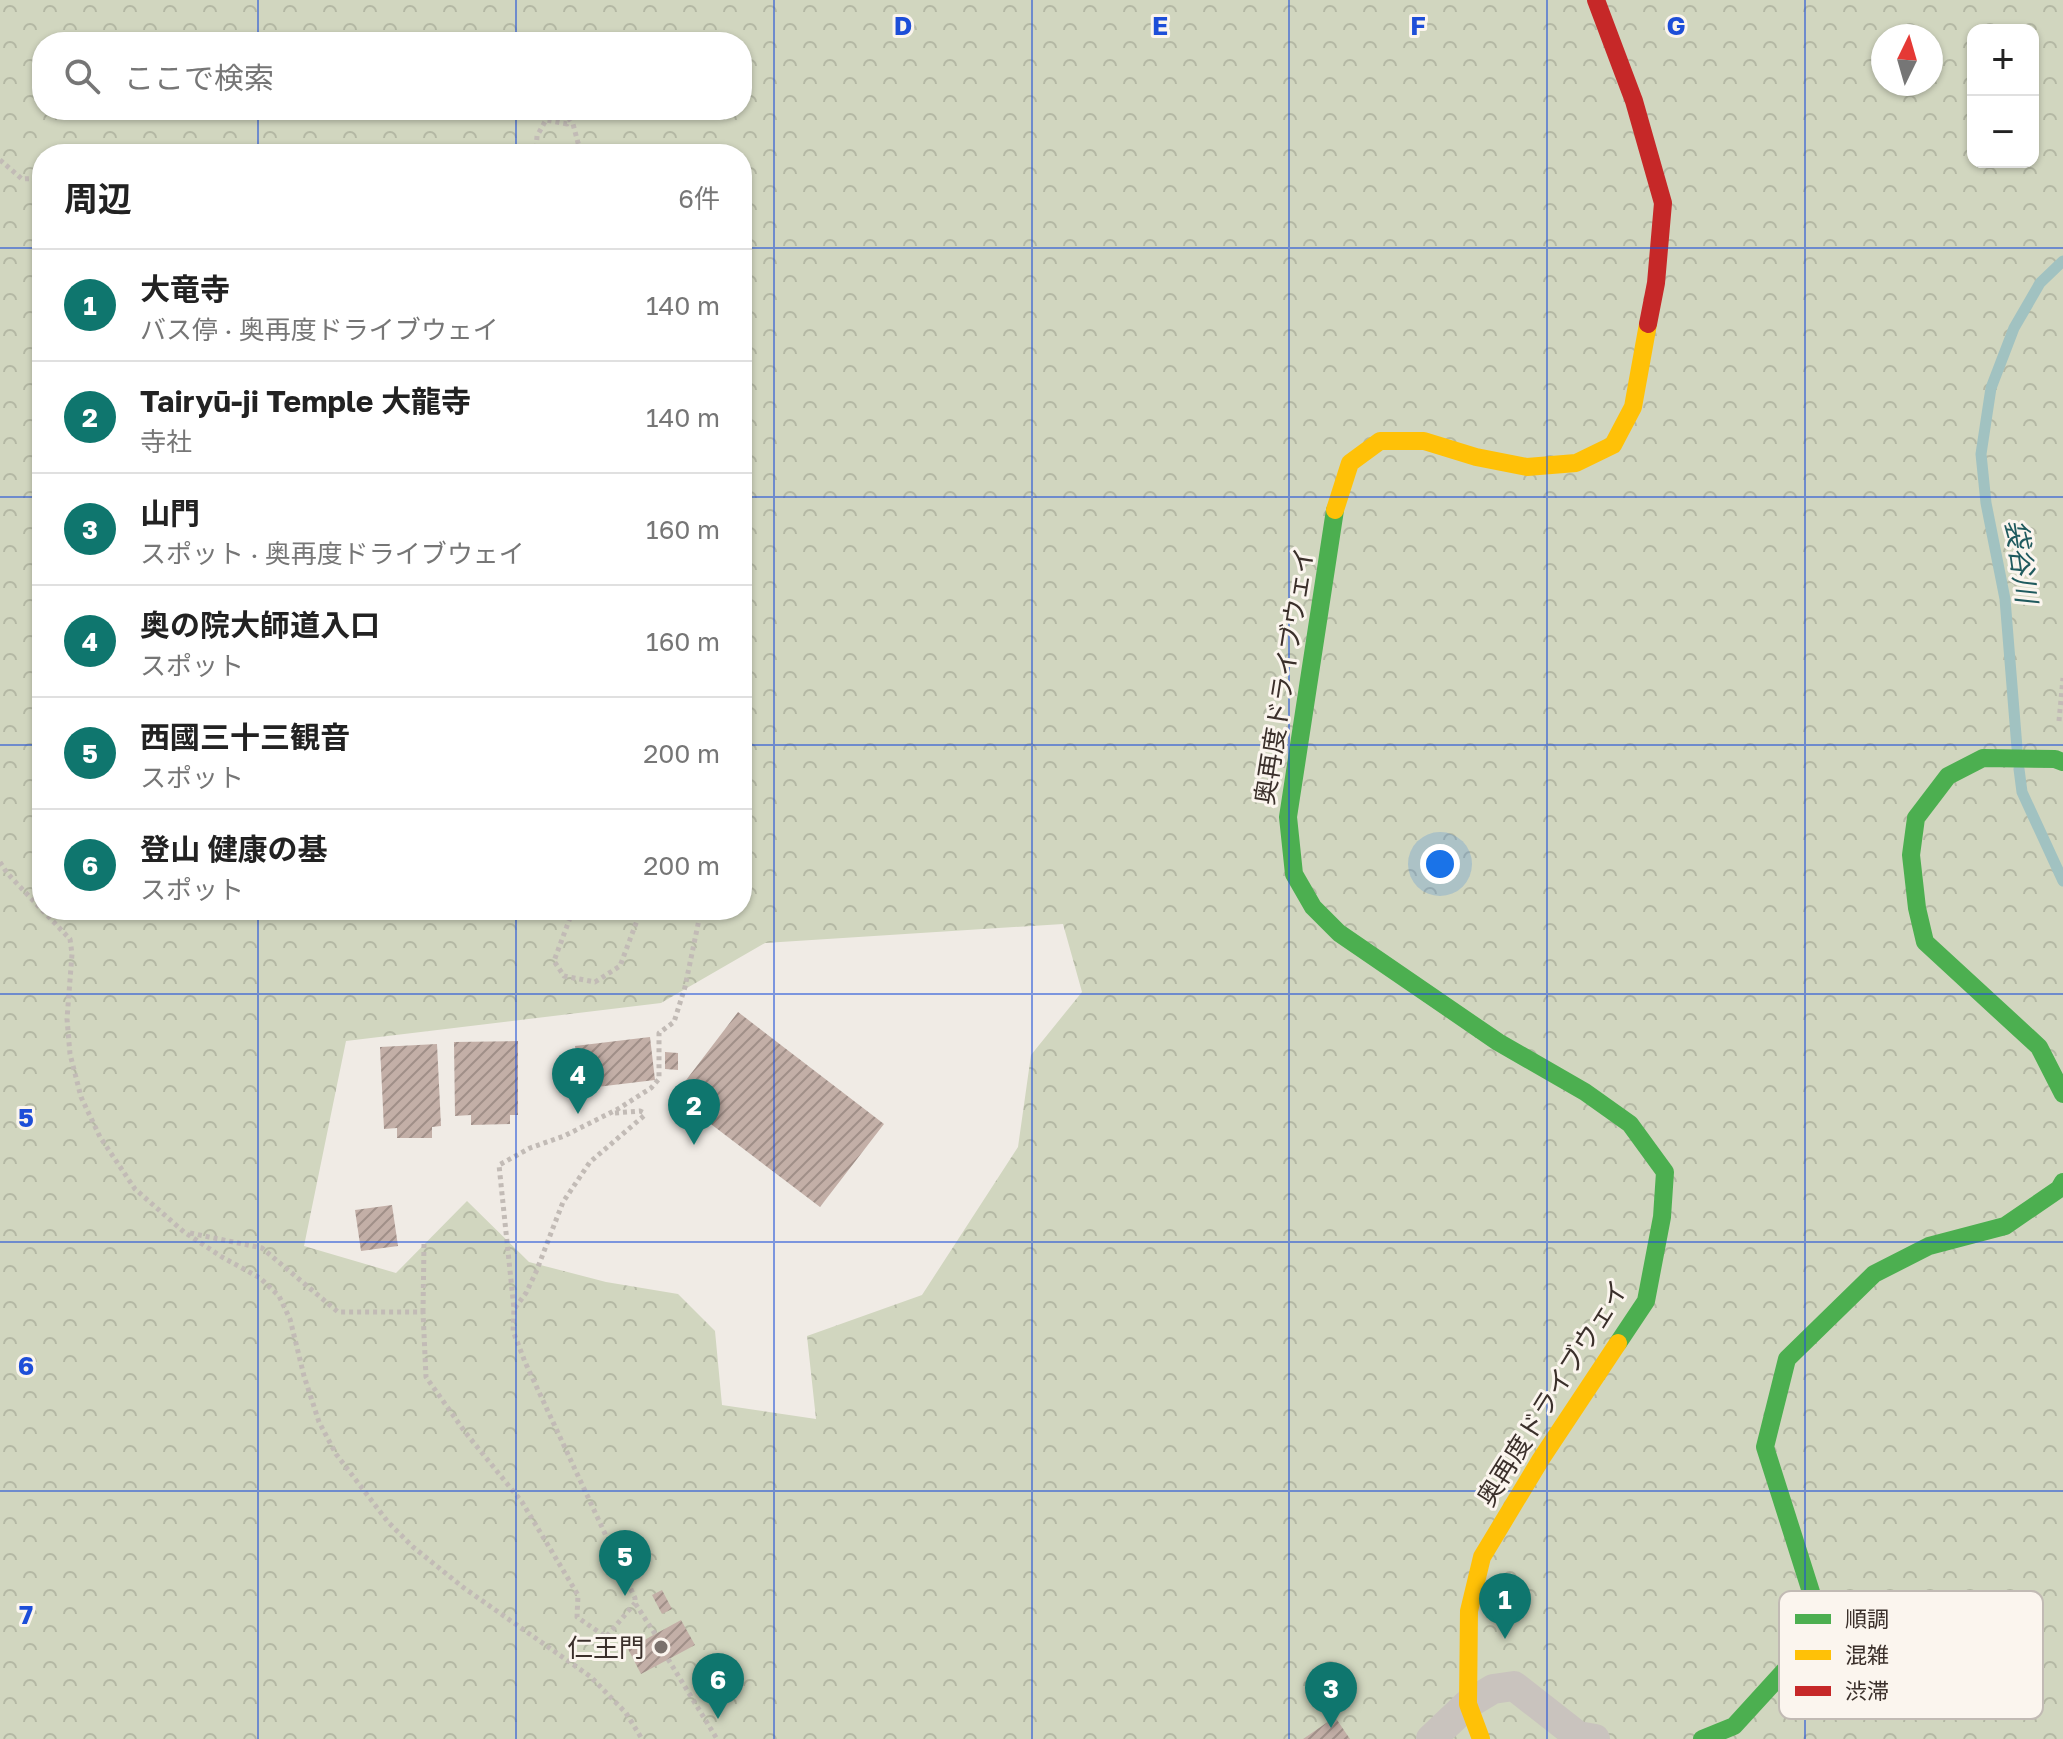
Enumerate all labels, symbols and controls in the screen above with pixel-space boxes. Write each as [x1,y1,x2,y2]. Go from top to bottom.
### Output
text: D [894,10,912,41]
text: E [1152,10,1168,41]
text: F [1410,10,1426,41]
text: G [1666,10,1686,41]
north arrow [1871,24,1943,96]
map controls [1967,24,2039,168]
button: + [1967,24,2039,96]
search box [32,32,752,120]
icon: search [60,54,104,98]
text: ここで検索 [124,60,274,96]
button: − [1967,96,2039,168]
text: 周辺 [64,178,132,218]
text: 6件 [678,183,720,214]
text: 大竜寺 [140,271,230,307]
text: 1 [83,290,97,321]
text: 140 m [646,290,720,321]
text: バス停 · 奥再度ドライブウェイ [140,314,499,345]
text: Tairyū-ji Temple 大龍寺 [140,383,471,419]
text: 2 [82,402,98,433]
text: 140 m [646,402,720,433]
text: 寺社 [140,426,192,457]
text: 山門 [140,495,200,531]
text: 3 [82,514,98,545]
text: 160 m [646,514,720,545]
water label: 袋谷川 [2000,517,2045,608]
text: スポット · 奥再度ドライブウェイ [140,538,525,569]
street label: 奥再度ドライブウェイ [1248,545,1320,807]
text: 奥の院大師道入口 [140,607,380,643]
text: 4 [82,626,98,657]
text: 160 m [646,626,720,657]
text: スポット [140,650,244,681]
text: 西國三十三観音 [140,719,350,755]
text: 5 [82,738,98,769]
text: 200 m [643,738,720,769]
text: スポット [140,762,244,793]
text: 登山 健康の基 [140,831,328,867]
your location [1420,844,1460,884]
text: 6 [82,850,98,881]
text: 200 m [643,850,720,881]
text: スポット [140,874,244,905]
pin: 4 [552,1048,604,1114]
pin: 2 [668,1079,720,1145]
text: 5 [18,1102,34,1133]
street label: 奥再度ドライブウェイ [1470,1275,1634,1511]
text: 6 [18,1350,34,1381]
pin: 5 [599,1530,651,1596]
pin: 1 [1479,1573,1531,1639]
legend [1779,1591,2043,1719]
text: 7 [19,1599,33,1630]
text: 順調 [1845,1605,1889,1632]
place label: 仁王門 [567,1632,645,1663]
marker: 仁王門 [652,1638,670,1656]
text: 混雑 [1845,1641,1889,1668]
pin: 6 [692,1653,744,1719]
pin: 3 [1305,1662,1357,1728]
text: 渋滞 [1845,1677,1889,1704]

